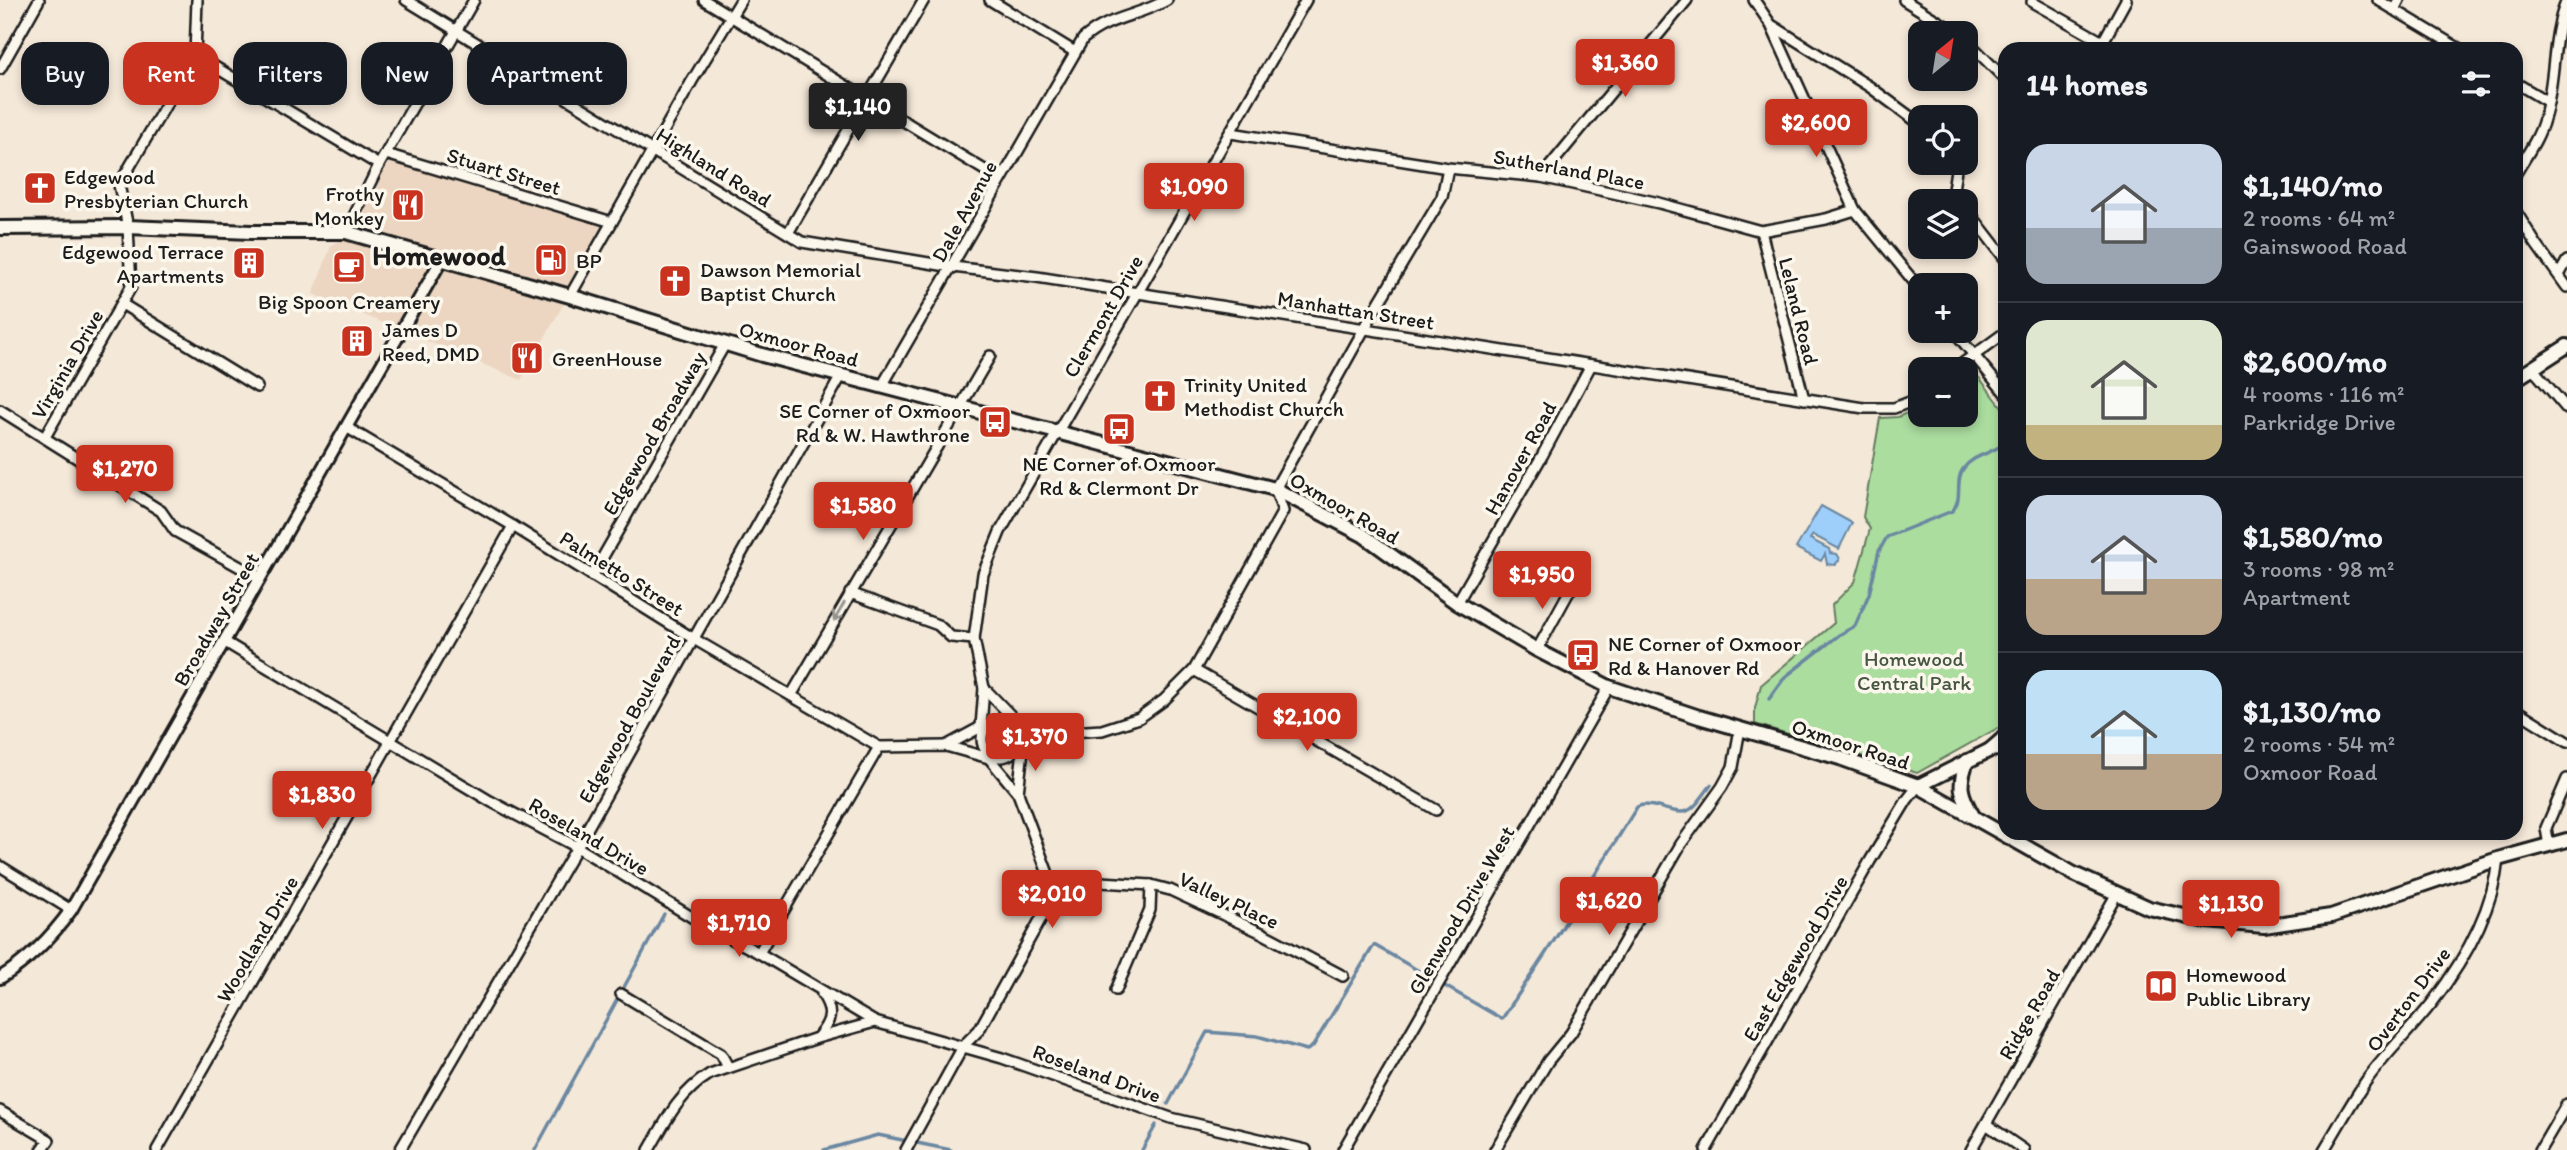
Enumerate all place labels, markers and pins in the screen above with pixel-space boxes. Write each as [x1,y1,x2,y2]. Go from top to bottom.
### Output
pin: $1,360 [1568,40,1682,99]
pin: $1,140 [801,83,915,143]
pin: $2,600 [1759,100,1873,159]
place label: Edgewood Presbyterian Church [64,164,248,213]
pin: $1,090 [1137,164,1251,223]
church icon: Edgewood Presbyterian Church [21,169,59,207]
place label: Frothy Monkey [314,181,384,230]
restaurant icon: Frothy Monkey [389,186,427,224]
place label: Edgewood Terrace Apartments [62,239,224,288]
fuel station icon: BP [532,241,570,279]
building icon: Edgewood Terrace Apartments [230,244,268,282]
cafe icon: Big Spoon Creamery [330,248,368,286]
place label: BP [576,248,602,273]
place label: Dawson Memorial Baptist Church [700,257,861,306]
church icon: Dawson Memorial Baptist Church [656,262,694,300]
place label: Big Spoon Creamery [258,289,440,314]
place label: James D Reed, DMD [382,317,480,366]
building icon: James D Reed, DMD [338,322,376,360]
restaurant icon: GreenHouse [508,339,546,377]
place label: GreenHouse [552,346,662,371]
place label: Trinity United Methodist Church [1184,372,1344,421]
church icon: Trinity United Methodist Church [1141,377,1179,415]
place label: SE Corner of Oxmoor Rd & W. Hawthrone [779,398,971,447]
bus stop icon: SE Corner of Oxmoor Rd & W. Hawthrone [976,403,1014,441]
bus stop icon: NE Corner of Oxmoor Rd & Clermont Dr [1100,410,1138,448]
pin: $1,270 [68,446,182,505]
place label: NE Corner of Oxmoor Rd & Clermont Dr [1022,451,1216,500]
pin: $1,580 [806,482,920,542]
pin: $1,950 [1485,552,1599,611]
place label: NE Corner of Oxmoor Rd & Hanover Rd [1608,631,1802,680]
bus stop icon: NE Corner of Oxmoor Rd & Hanover Rd [1564,636,1602,674]
pin: $2,100 [1250,694,1364,753]
pin: $1,370 [978,714,1092,773]
pin: $1,830 [265,772,379,831]
pin: $2,010 [995,870,1109,930]
pin: $1,620 [1552,878,1666,937]
pin: $1,130 [2174,880,2288,940]
pin: $1,710 [682,900,796,959]
place label: Homewood Public Library [2186,962,2310,1011]
library icon: Homewood Public Library [2142,967,2180,1005]

